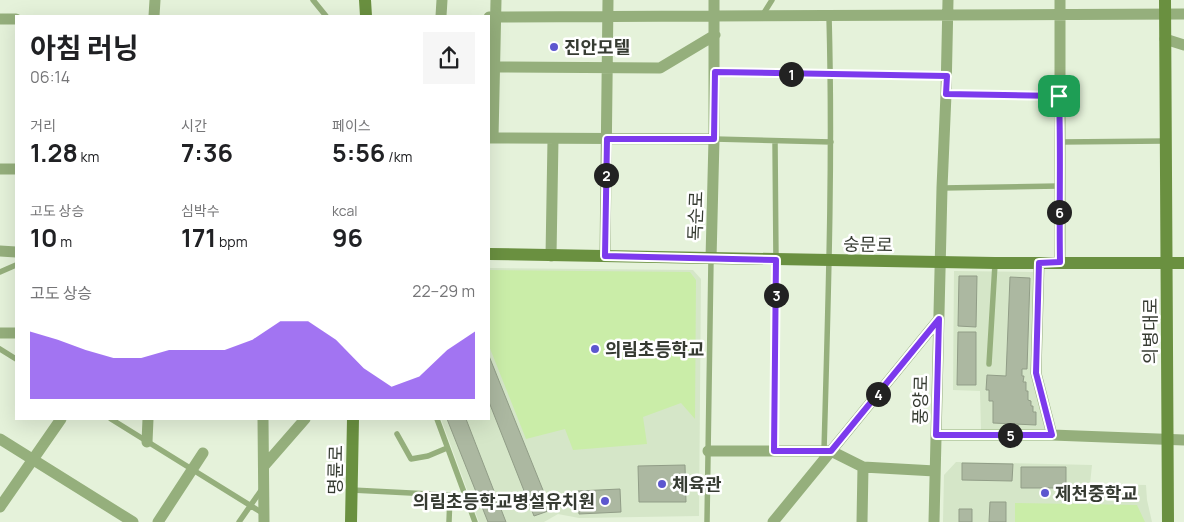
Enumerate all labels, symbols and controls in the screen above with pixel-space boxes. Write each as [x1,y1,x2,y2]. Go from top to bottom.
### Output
text: 아침 러닝 [30,28,139,66]
button: share [423,32,475,84]
place label: 진안모텔 [564,35,630,59]
marker: 진안모텔 [548,41,560,53]
pin: 1 [778,62,804,86]
text: 1 [788,65,795,84]
text: 06:14 [30,66,70,88]
pin [1038,75,1080,117]
icon: arrive [1045,82,1073,110]
text: 거리 [30,116,56,135]
text: 시간 [181,116,207,135]
text: 페이스 [332,116,371,135]
text: 1.28 [30,135,78,170]
text: 7:36 [181,135,233,170]
text: 5:56 [332,135,385,170]
text: km [78,147,99,166]
text: /km [385,147,412,166]
pin: 2 [594,162,618,188]
text: 2 [602,166,611,185]
street label: 독순로 [682,191,708,241]
pin: 6 [1046,200,1072,224]
text: 고도 상승 [30,201,84,220]
text: 심박수 [181,201,220,220]
text: kcal [332,201,358,220]
text: 6 [1055,203,1064,222]
text: 10 [30,220,57,255]
text: 171 [181,220,216,255]
text: 96 [332,220,363,255]
text: m [57,232,72,251]
text: bpm [216,232,248,251]
street label: 숭문로 [843,232,893,256]
text: 22–29 m [412,280,475,302]
text: 고도 상승 [30,282,92,304]
pin: 3 [764,282,788,308]
text: 3 [772,286,781,305]
street label: 의병대로 [1138,298,1162,364]
place label: 의림초등학교 [605,337,704,361]
marker: 의림초등학교 [589,343,601,355]
street label: 풍양로 [908,375,932,425]
pin: 4 [866,382,890,406]
text: 4 [874,385,883,404]
pin: 5 [998,422,1022,448]
text: 5 [1006,426,1015,445]
street label: 명륜로 [323,445,347,495]
place label: 체육관 [672,472,722,496]
marker: 체육관 [656,478,668,490]
place label: 제천중학교 [1055,481,1138,505]
marker: 제천중학교 [1039,487,1051,499]
place label: 의림초등학교병설유치원 [413,489,595,513]
marker: 의림초등학교병설유치원 [599,495,611,507]

